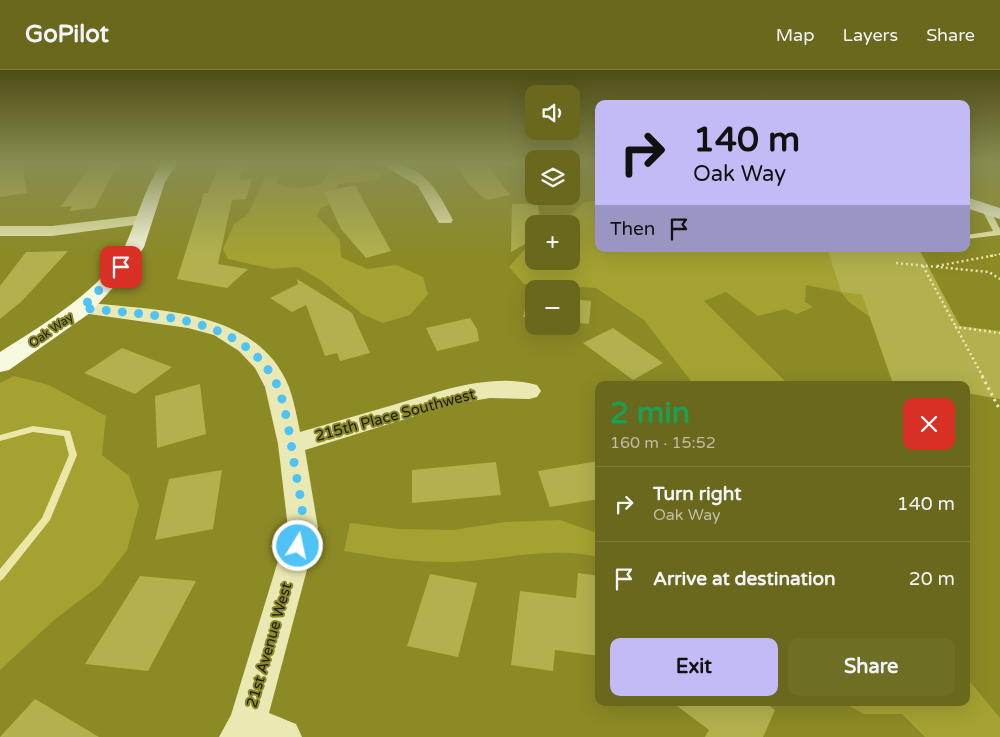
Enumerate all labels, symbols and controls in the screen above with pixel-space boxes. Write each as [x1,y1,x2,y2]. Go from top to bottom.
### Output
text: GoPilot [25,20,109,49]
text: Map [776,24,815,46]
text: Layers [843,24,898,46]
text: Share [926,24,975,46]
map controls [525,85,580,335]
button: sound [525,85,580,140]
text: 140 m [693,119,800,161]
icon: right [610,120,675,185]
button: layers [525,150,580,205]
text: Oak Way [693,161,786,187]
button: + [525,215,580,270]
icon: arrive [665,215,693,243]
text: Then [610,218,655,240]
pin [100,246,142,288]
icon: arrive [107,253,135,281]
button: − [525,280,580,335]
street label: Oak Way [26,309,76,350]
street label: 215th Place Southwest [313,385,477,445]
text: 2 min [610,395,690,432]
button: close [903,398,955,450]
text: 160 m · 15:52 [610,433,716,453]
text: Turn right [653,483,741,505]
icon: right [610,490,638,518]
text: 140 m [897,493,955,515]
text: Oak Way [653,505,721,525]
position arrow [271,519,323,571]
icon: arrive [610,565,638,593]
text: Arrive at destination [653,568,836,590]
text: 20 m [909,568,955,590]
street label: 21st Avenue West [243,580,296,710]
button: Exit [610,638,778,696]
button: Share [788,638,955,696]

